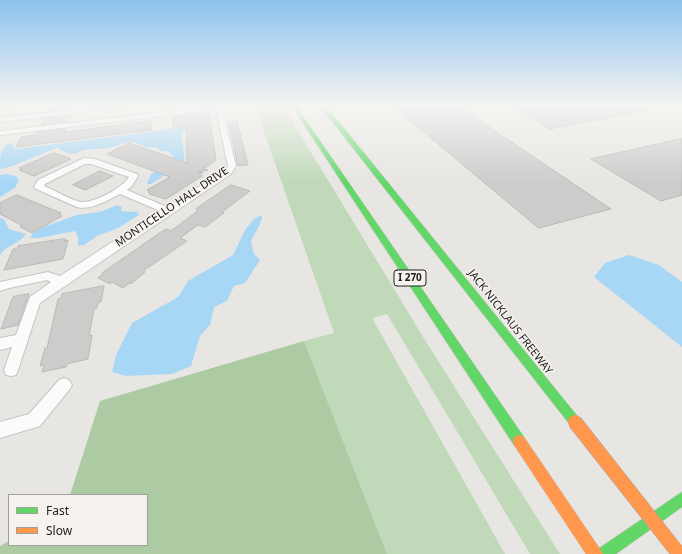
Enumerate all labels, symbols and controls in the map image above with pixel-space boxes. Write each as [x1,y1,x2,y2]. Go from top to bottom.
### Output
street label: MONTICELLO HALL DRIVE [113,164,231,250]
street label: JACK NICKLAUS FREEWAY [465,267,555,377]
road number: I 270 [394,270,426,286]
legend [8,494,148,546]
text: Fast [46,502,69,519]
text: Slow [46,522,72,539]

